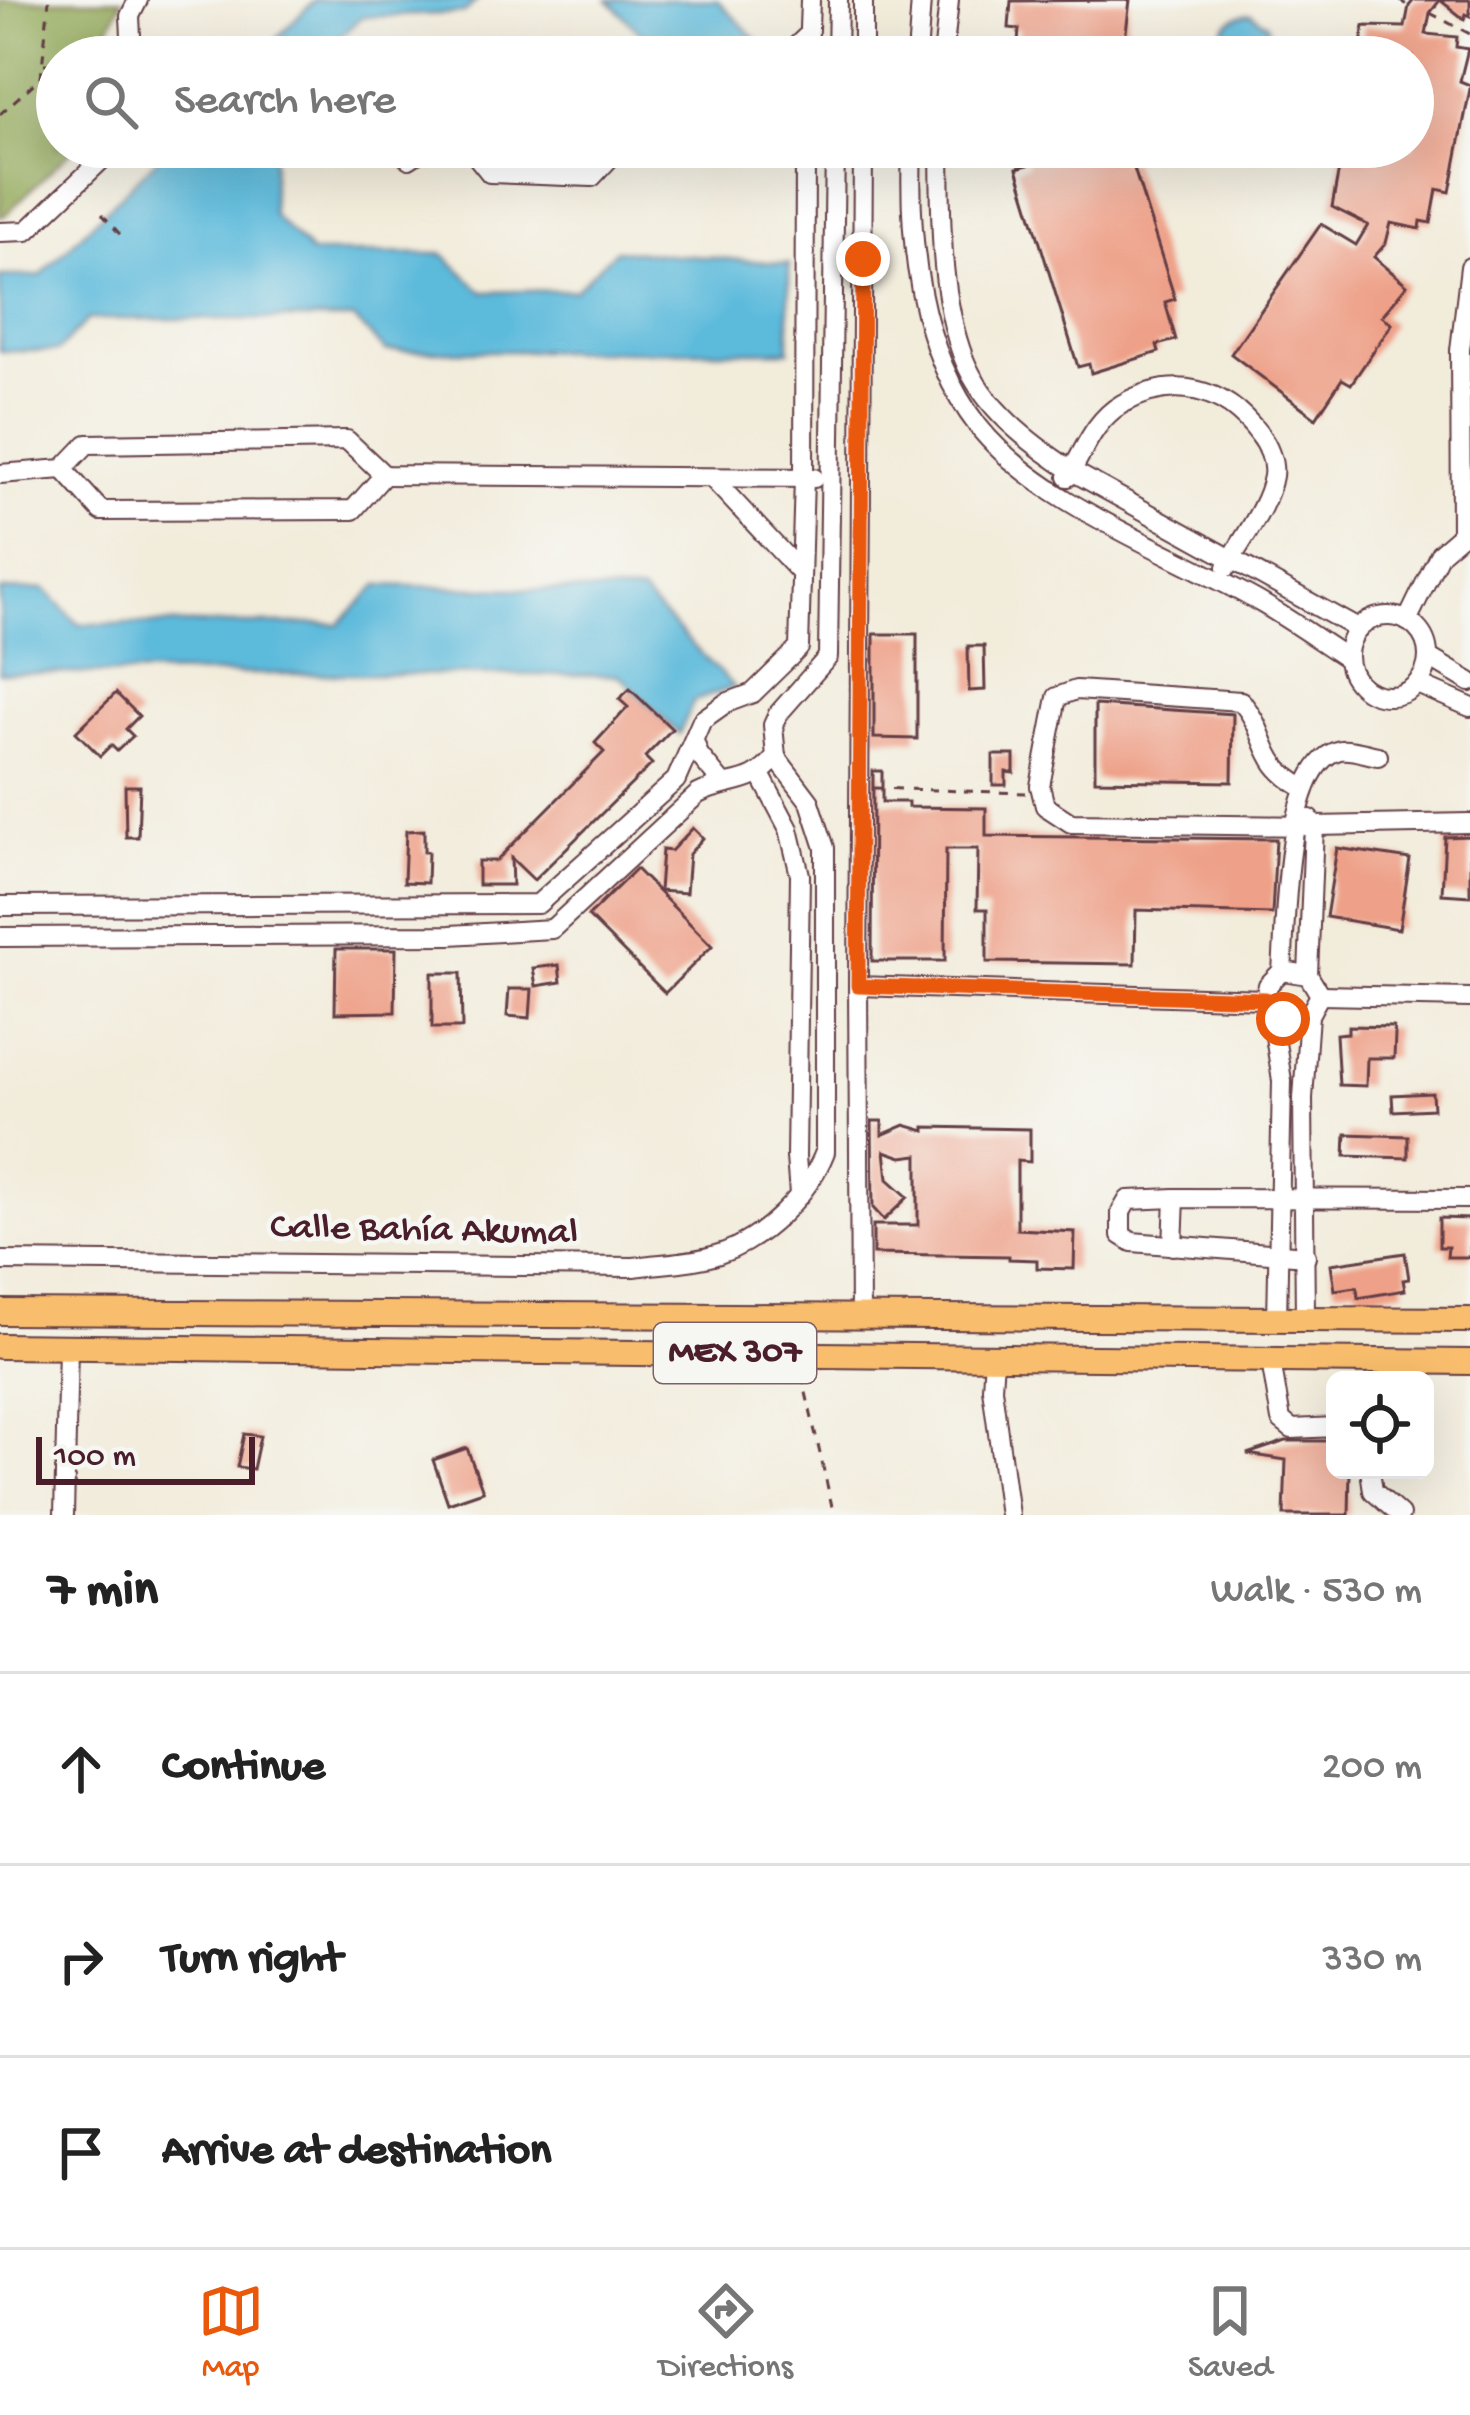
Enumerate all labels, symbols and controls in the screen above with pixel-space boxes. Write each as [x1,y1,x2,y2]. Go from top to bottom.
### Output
search box [36,36,1434,168]
icon: search [78,69,144,135]
text: Search here [174,76,396,129]
route end [836,232,890,286]
route start [1256,992,1310,1046]
street label: Calle Bahía Akumal [270,1206,578,1258]
road number: MEX 307 [654,1323,816,1383]
map controls [1326,1371,1434,1479]
button: locate [1326,1371,1434,1479]
scale bar [36,1431,255,1484]
text: 100 m [54,1439,136,1477]
text: 7 min [48,1563,158,1623]
text: Walk · 530 m [1211,1570,1422,1616]
icon: ahead [48,1736,114,1802]
text: Continue [162,1742,325,1795]
text: 200 m [1322,1746,1422,1792]
icon: right [48,1928,114,1994]
text: Turn right [162,1934,342,1987]
text: 330 m [1322,1938,1422,1984]
icon: arrive [48,2120,114,2186]
text: Arrive at destination [162,2126,551,2179]
tab: Map [198,2278,264,2388]
tab: Directions [659,2278,793,2388]
tab: Saved [1188,2278,1272,2388]

